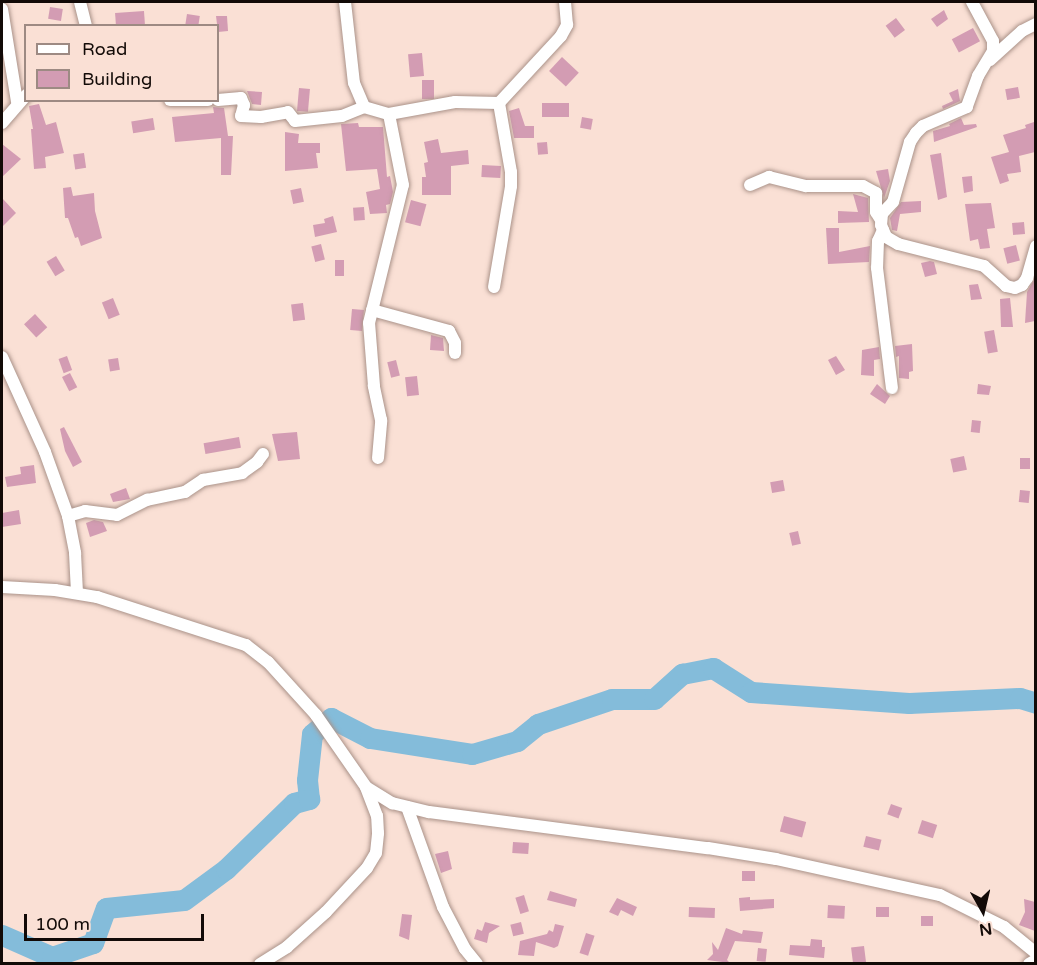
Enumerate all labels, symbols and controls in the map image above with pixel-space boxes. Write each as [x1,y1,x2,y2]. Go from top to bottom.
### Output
legend [24,24,219,102]
text: Road [82,38,127,60]
text: Building [82,68,152,90]
north arrow [953,881,1013,941]
scale bar [27,902,207,940]
text: 100 m [35,913,90,935]
text: N [978,918,993,940]

